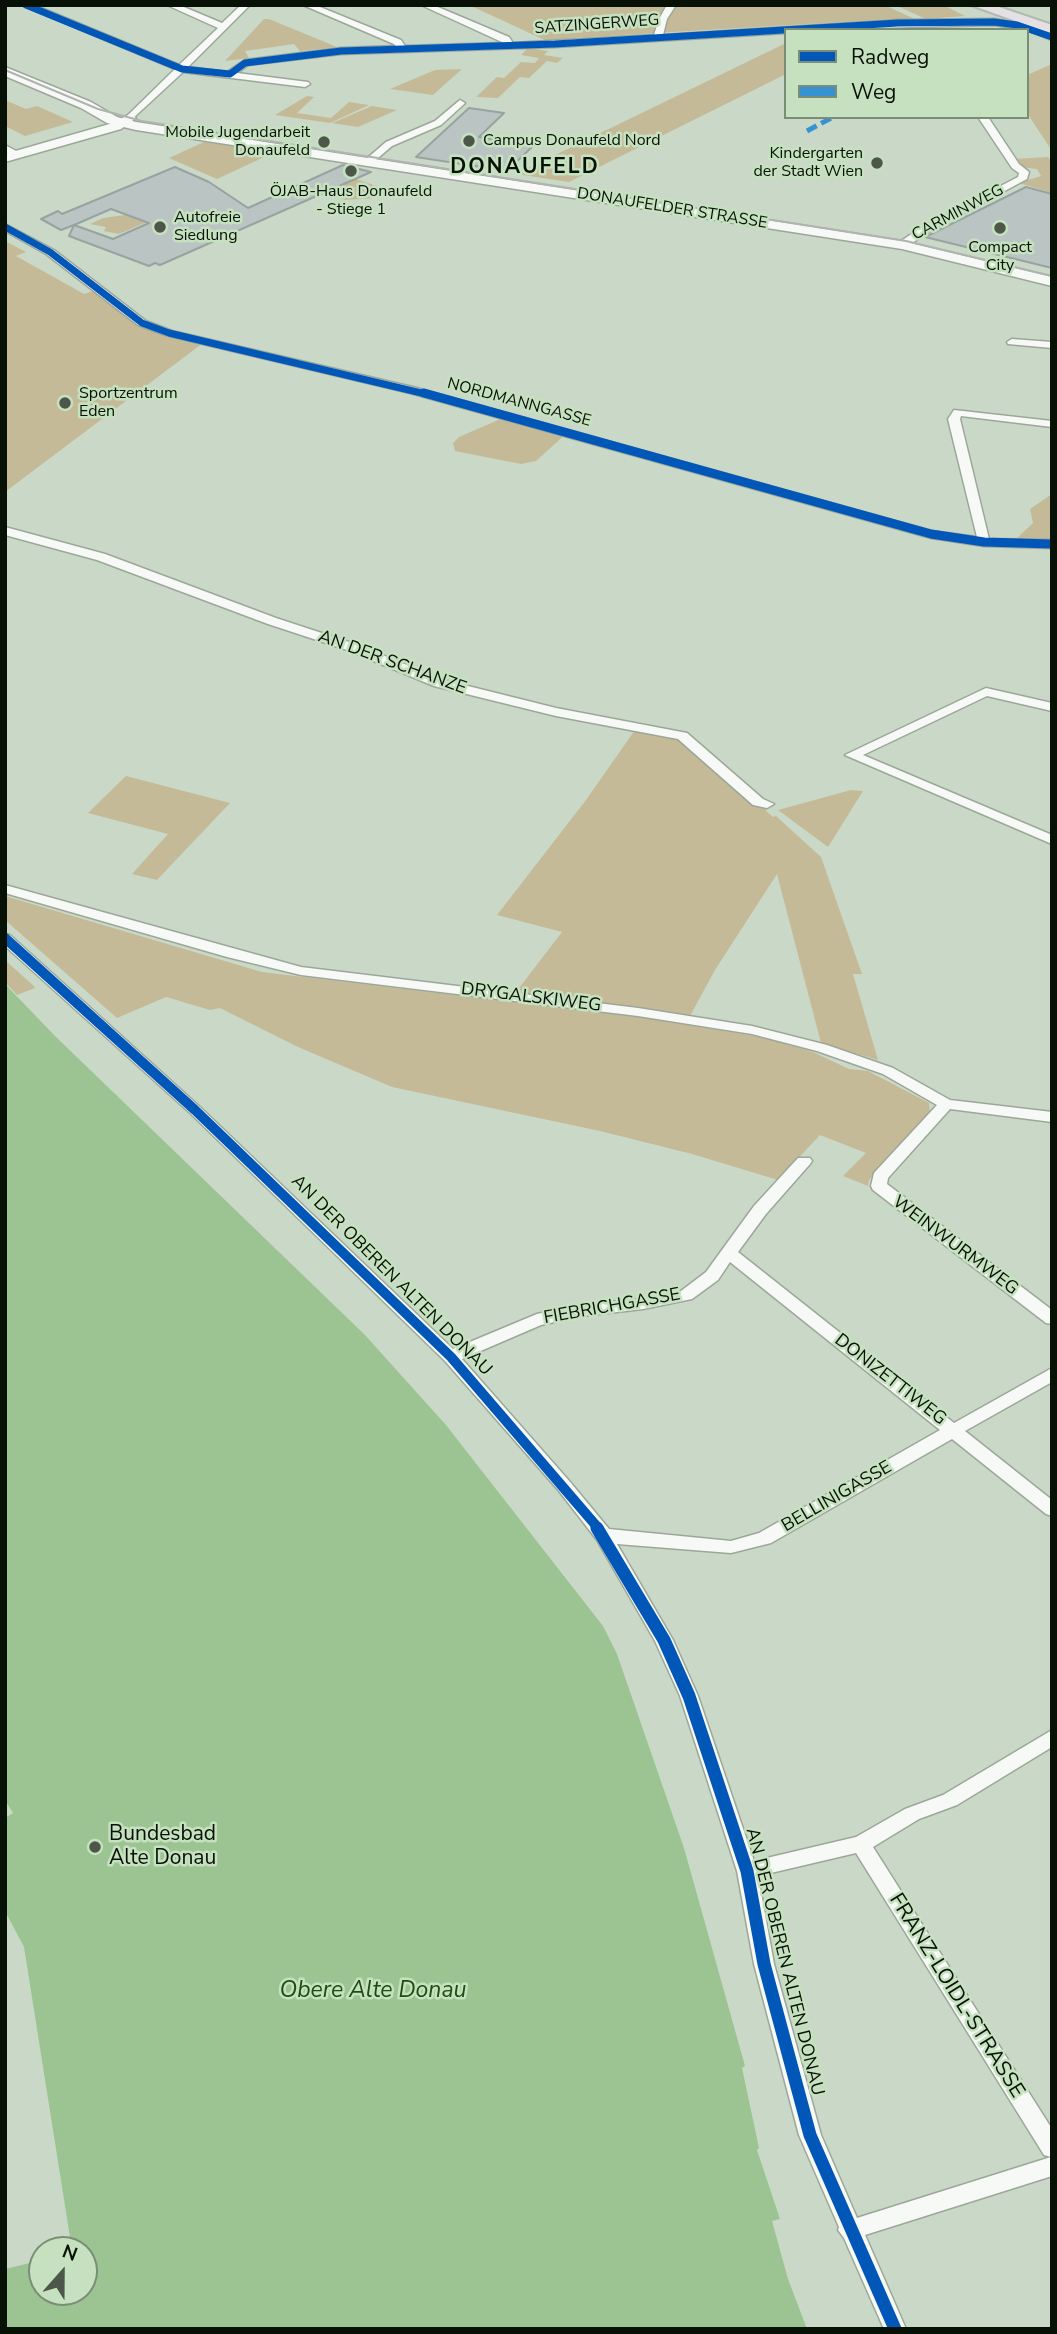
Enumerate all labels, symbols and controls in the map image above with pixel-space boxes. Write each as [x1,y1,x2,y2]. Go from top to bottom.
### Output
street label: SATZINGERWEG [534,11,660,39]
legend [784,28,1029,119]
text: Radweg [851,43,929,71]
text: Weg [851,78,896,106]
place label: Mobile Jugendarbeit Donaufeld [165,123,310,161]
place label: Campus Donaufeld Nord [483,131,661,151]
marker: Campus Donaufeld Nord [461,133,477,149]
marker: Mobile Jugendarbeit Donaufeld [316,134,332,150]
place label: Kindergarten der Stadt Wien [753,144,863,182]
district label: DONAUFELD [451,155,599,181]
marker: Kindergarten der Stadt Wien [869,155,885,171]
marker: ÖJAB-Haus Donaufeld - Stiege 1 [343,163,359,179]
street label: CARMINWEG [909,181,1007,245]
place label: ÖJAB-Haus Donaufeld - Stiege 1 [270,182,432,220]
street label: DONAUFELDER STRASSE [576,184,768,234]
place label: Autofreie Siedlung [174,208,241,246]
marker: Autofreie Siedlung [152,219,168,235]
marker: Compact City [992,220,1008,236]
place label: Compact City [968,238,1032,276]
street label: NORDMANNGASSE [445,375,593,431]
place label: Sportzentrum Eden [79,384,178,422]
marker: Sportzentrum Eden [57,395,73,411]
street label: AN DER SCHANZE [315,626,469,700]
street label: DRYGALSKIWEG [460,979,602,1017]
street label: AN DER OBEREN ALTEN DONAU [286,1171,496,1381]
street label: WEINWURMWEG [888,1192,1022,1300]
street label: FIEBRICHGASSE [542,1284,682,1330]
street label: DONIZETTIWEG [830,1330,950,1430]
street label: BELLINIGASSE [778,1457,896,1537]
place label: Bundesbad Alte Donau [109,1822,216,1872]
street label: AN DER OBEREN ALTEN DONAU [740,1826,828,2098]
marker: Bundesbad Alte Donau [87,1839,103,1855]
street label: FRANZ-LOIDL-STRASSE [883,1889,1029,2103]
water label: Obere Alte Donau [280,1977,466,2005]
north arrow [28,2236,98,2306]
text: N [59,2239,81,2268]

